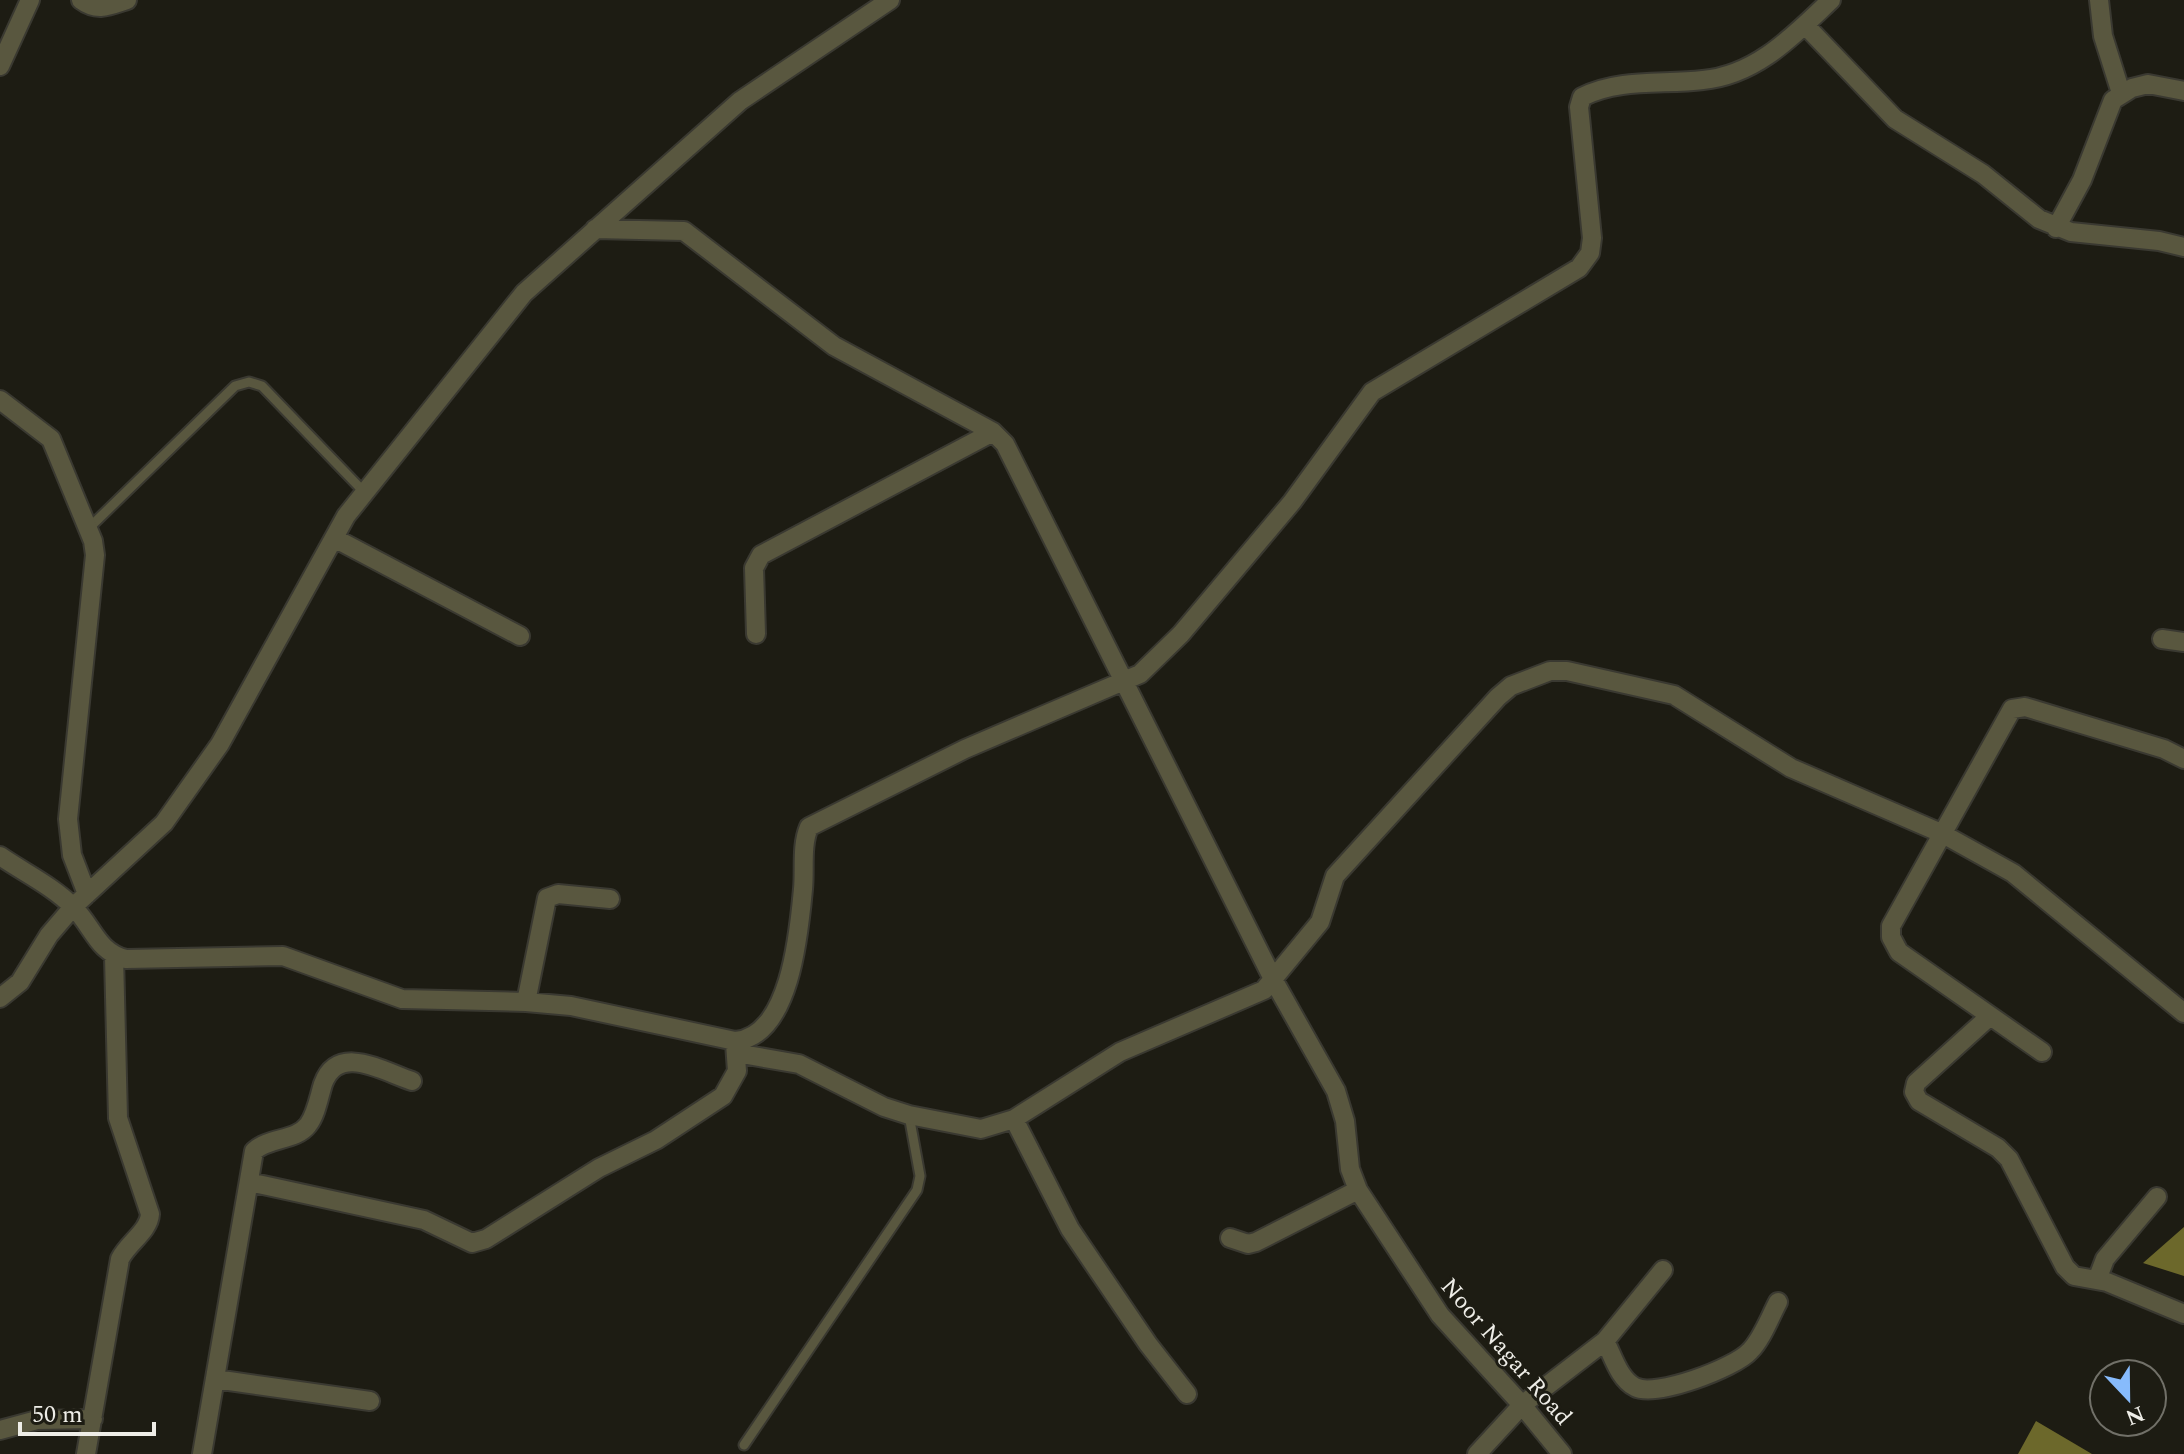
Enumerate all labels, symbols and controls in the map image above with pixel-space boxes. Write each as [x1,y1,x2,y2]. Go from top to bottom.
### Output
street label: Noor Nagar Road [1432,1270,1580,1434]
north arrow [2088,1358,2168,1438]
scale bar [20,1386,154,1436]
text: N [2120,1396,2149,1434]
text: 50 m [32,1397,83,1433]

